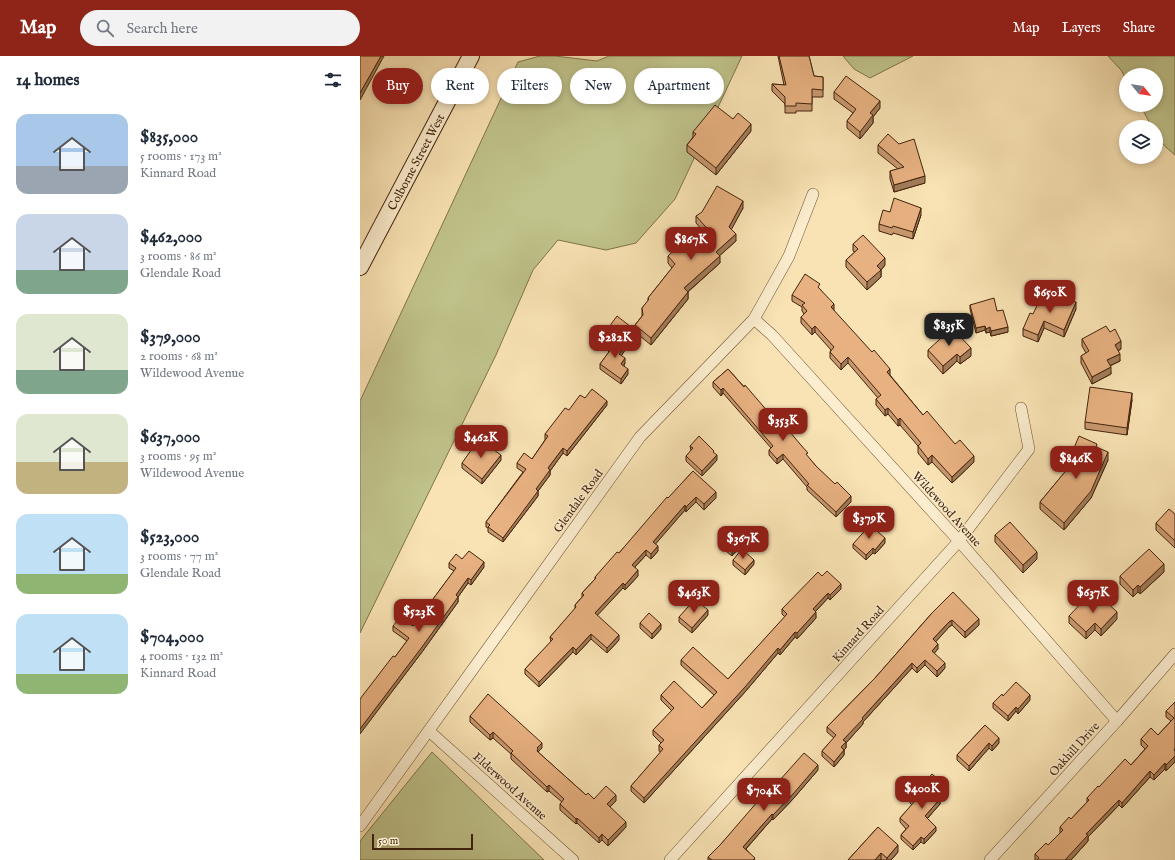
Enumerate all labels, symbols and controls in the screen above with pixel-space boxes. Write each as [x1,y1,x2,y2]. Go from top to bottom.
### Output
search box [80,10,360,46]
text: Map [20,16,56,40]
icon: search [94,17,116,39]
text: Search here [126,19,198,38]
text: Map [1013,19,1040,37]
text: Layers [1062,19,1101,37]
text: Share [1123,19,1155,37]
chip: Buy [372,68,423,104]
chip: Rent [431,68,489,104]
chip: Filters [497,68,562,104]
chip: New [570,68,626,104]
chip: Apartment [634,68,724,104]
north arrow [1119,68,1163,112]
map controls [1119,68,1163,164]
icon: filters [322,69,344,91]
text: 14 homes [16,70,79,91]
street label: Colborne Street West [385,111,448,213]
button: layers [1119,120,1163,164]
text: $835,000 [140,127,198,148]
icon: home [48,130,96,178]
text: 5 rooms · 173 m² [140,148,222,165]
text: Kinnard Road [140,165,216,182]
text: $462,000 [140,227,202,248]
pin: $867K [663,227,719,261]
icon: home [48,230,96,278]
text: $867K [674,231,708,248]
text: 3 rooms · 86 m² [140,248,217,265]
text: Glendale Road [140,265,221,282]
pin: $650K [1022,280,1078,314]
text: $650K [1033,284,1067,301]
pin: $835K [921,313,977,347]
text: $835K [933,317,965,334]
pin: $282K [587,325,643,359]
text: $379,000 [140,327,201,348]
text: $282K [598,329,632,346]
icon: home [48,330,96,378]
text: 2 rooms · 68 m² [140,348,218,365]
text: Wildewood Avenue [140,365,244,382]
pin: $353K [755,408,811,442]
text: $353K [767,412,799,429]
pin: $462K [453,425,509,459]
text: $637,000 [140,427,200,448]
text: $462K [464,429,498,446]
icon: home [48,430,96,478]
pin: $846K [1048,446,1104,480]
text: 3 rooms · 95 m² [140,448,217,465]
text: $846K [1059,450,1093,467]
text: Wildewood Avenue [140,465,244,482]
street label: Glendale Road [550,466,607,536]
street label: Wildewood Avenue [909,469,985,550]
pin: $379K [841,506,897,540]
text: $379K [852,510,886,527]
pin: $367K [715,526,771,560]
text: $523,000 [140,527,199,548]
icon: home [48,530,96,578]
text: $367K [726,530,760,547]
text: 3 rooms · 77 m² [140,548,218,565]
text: Glendale Road [140,565,221,582]
pin: $463K [666,580,722,614]
pin: $637K [1065,580,1121,614]
text: $463K [677,584,711,601]
text: $637K [1076,584,1110,601]
pin: $523K [391,599,447,633]
text: $523K [403,603,435,620]
street label: Kinnard Road [829,603,888,666]
text: $704,000 [140,627,204,648]
icon: home [48,630,96,678]
text: 4 rooms · 132 m² [140,648,223,665]
text: Kinnard Road [140,665,216,682]
street label: Oakhill Drive [1046,719,1103,780]
street label: Elderwood Avenue [470,749,550,824]
pin: $400K [894,776,950,810]
pin: $704K [736,778,792,812]
text: $400K [904,780,940,797]
text: $704K [746,782,782,799]
scale bar [372,832,473,851]
text: 50 m [378,834,398,848]

